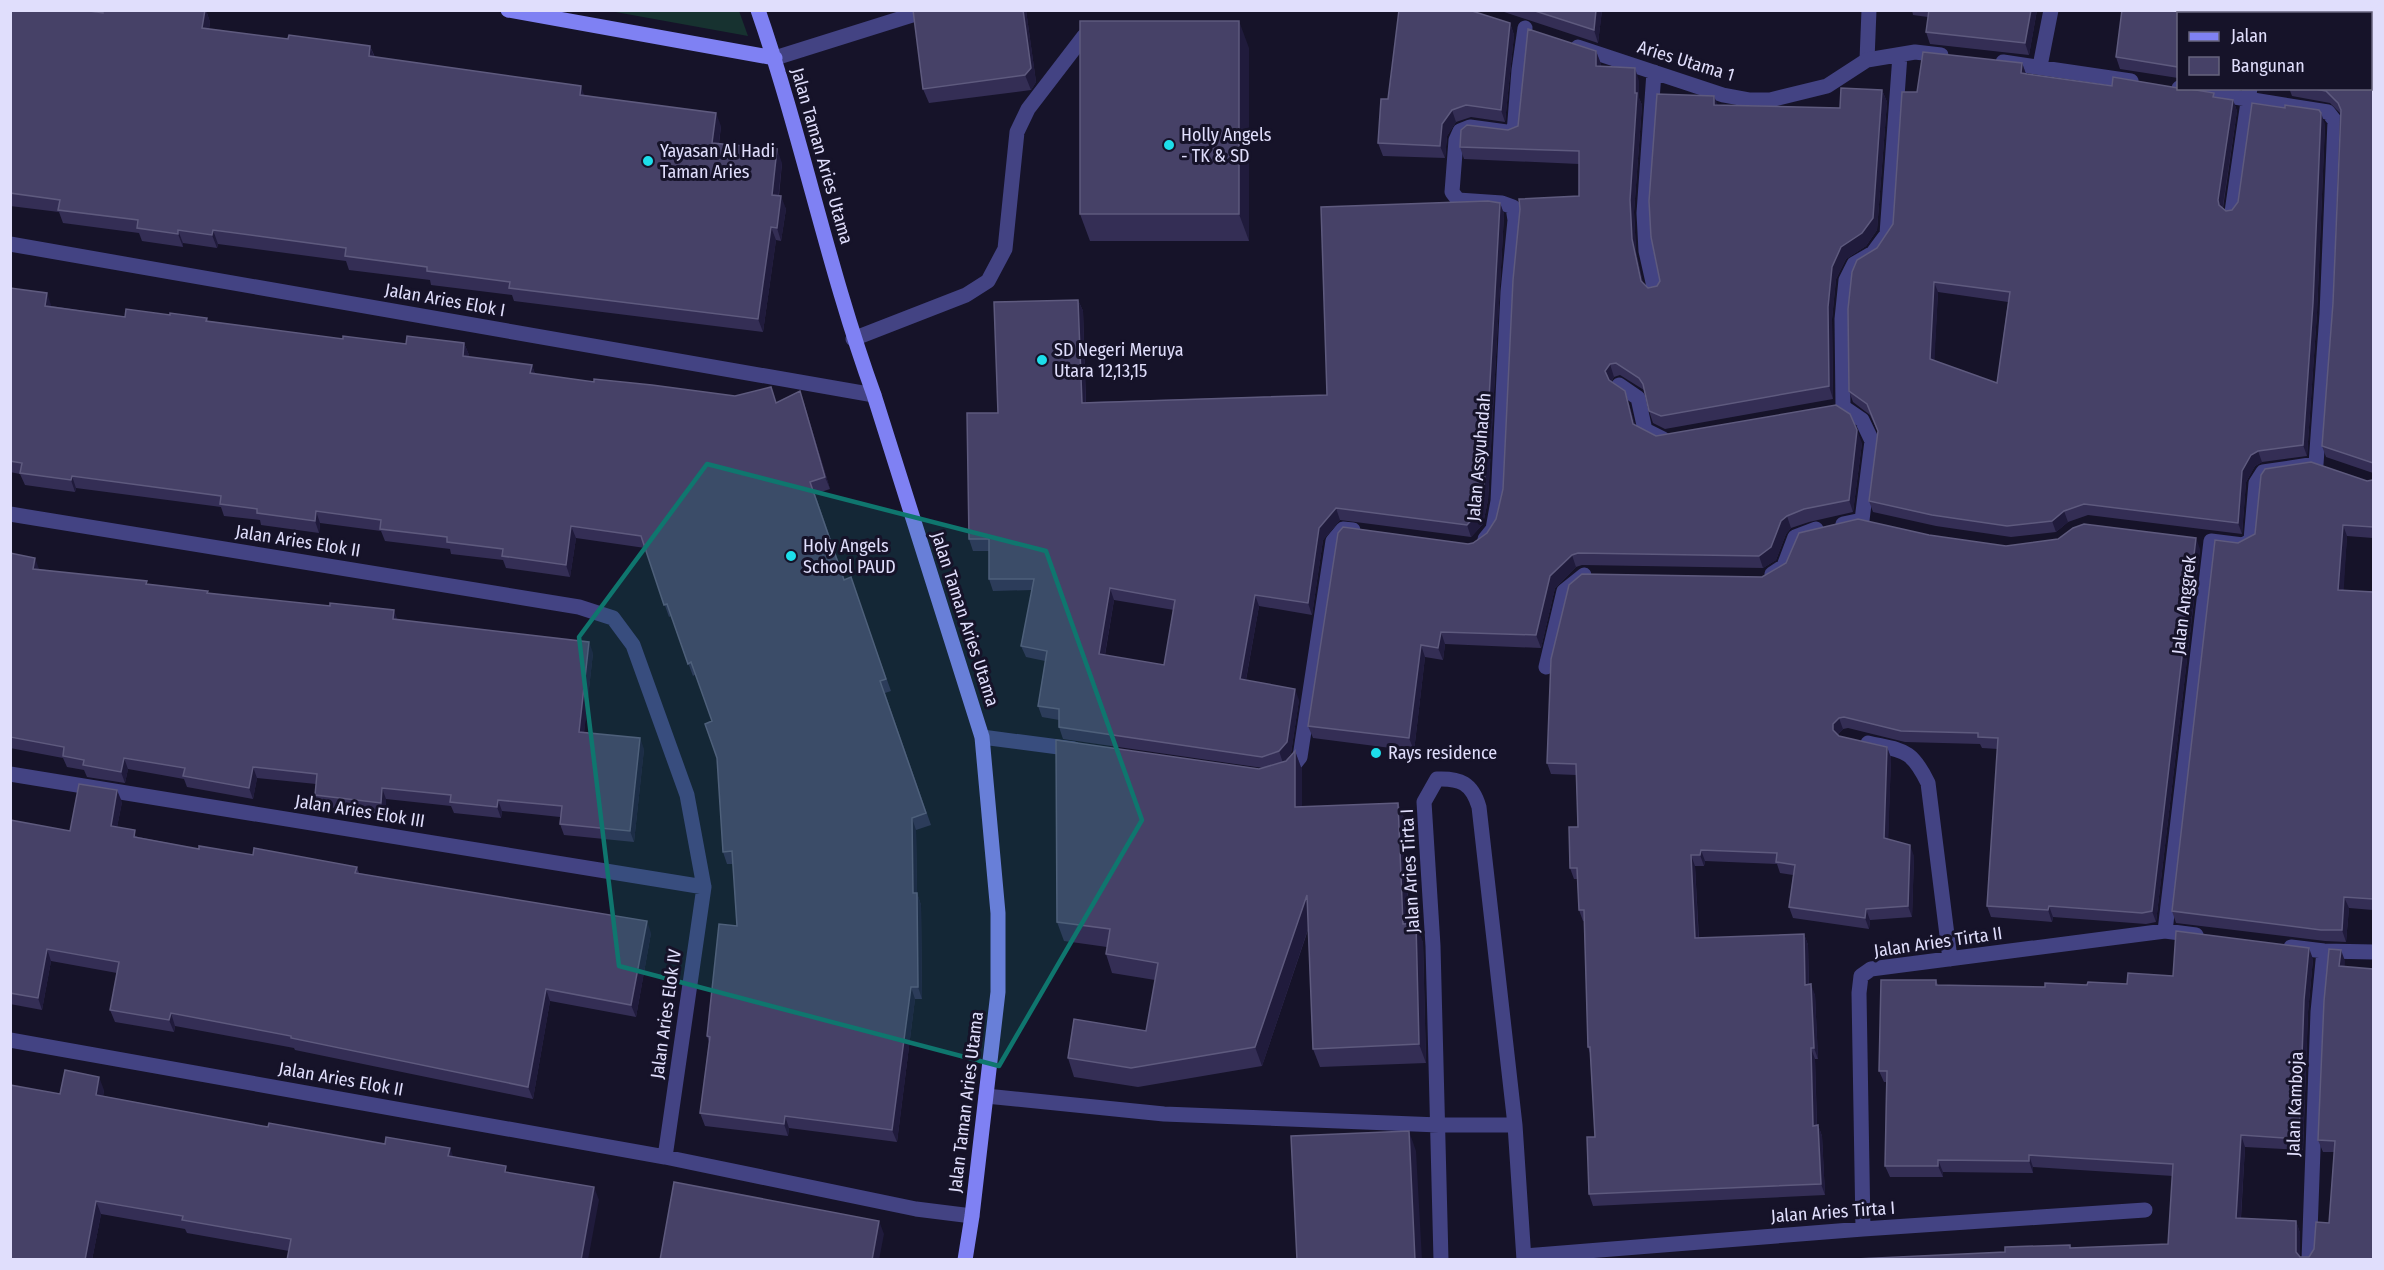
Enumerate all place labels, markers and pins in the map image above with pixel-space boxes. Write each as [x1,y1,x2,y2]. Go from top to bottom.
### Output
place label: Holly Angels - TK & SD [1181,124,1272,167]
marker: Holly Angels - TK & SD [1162,138,1176,152]
place label: Yayasan Al Hadi Taman Aries [660,140,775,183]
marker: Yayasan Al Hadi Taman Aries [641,154,655,168]
place label: SD Negeri Meruya Utara 12,13,15 [1054,339,1184,382]
marker: SD Negeri Meruya Utara 12,13,15 [1035,353,1049,367]
place label: Holy Angels School PAUD [803,535,896,578]
marker: Holy Angels School PAUD [784,549,798,563]
place label: Rays residence [1388,742,1497,764]
marker: Rays residence [1369,746,1383,760]

